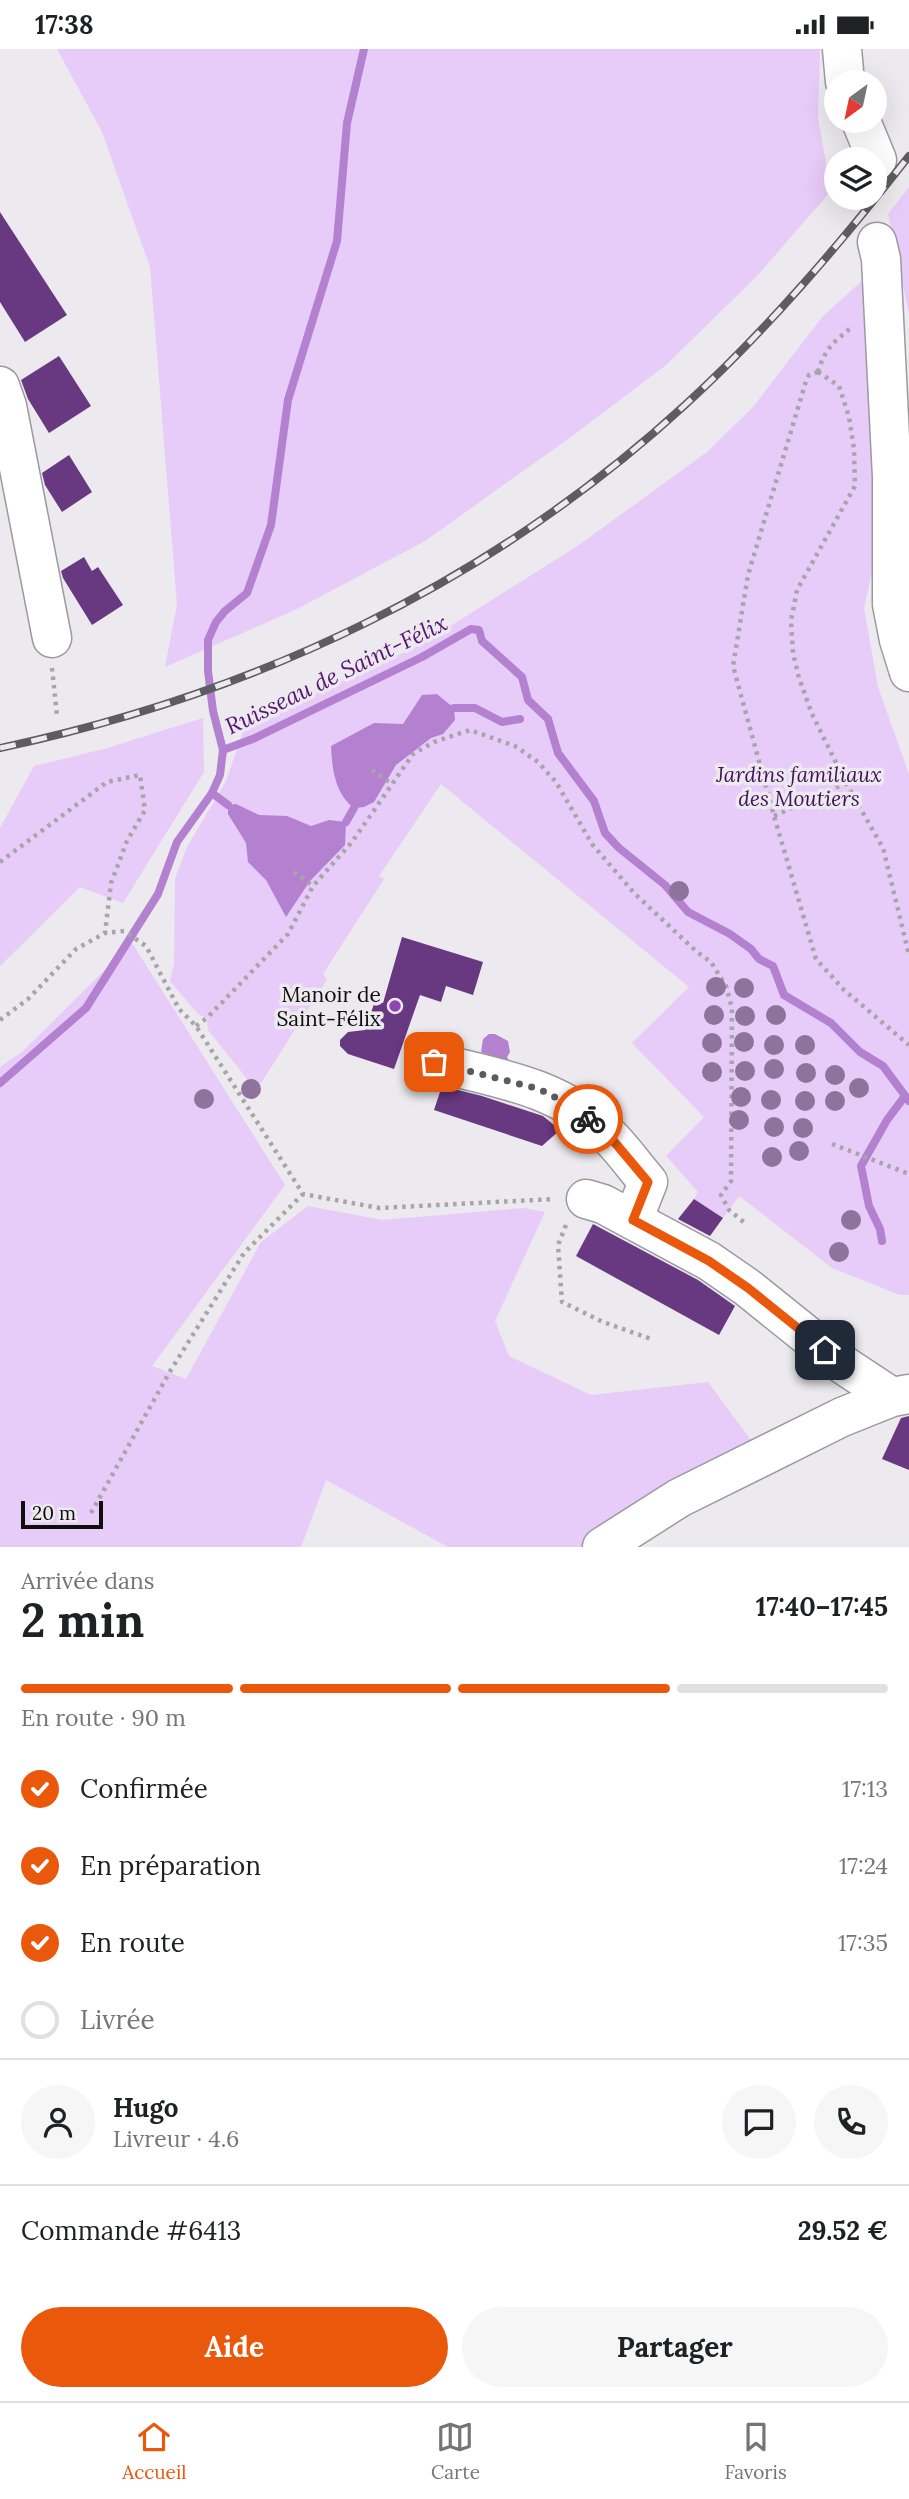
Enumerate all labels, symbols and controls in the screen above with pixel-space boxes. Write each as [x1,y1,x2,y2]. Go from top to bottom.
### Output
text: 17:38 [35,8,94,41]
north arrow [824,70,887,133]
map controls [824,70,887,210]
button: layers [824,147,887,210]
water label: Ruisseau de Saint-Félix [220,608,452,740]
park label: Jardins familiaux des Moutiers [715,761,882,812]
place label: Manoir de Saint-Félix [276,981,381,1032]
marker: Manoir de Saint-Félix [387,998,403,1014]
pin [404,1032,464,1092]
icon: bag [415,1043,453,1081]
courier [553,1084,623,1154]
icon: bike [569,1100,607,1138]
pin [795,1320,855,1380]
icon: home [806,1331,844,1369]
scale bar [21,1498,103,1530]
text: 20 m [32,1501,76,1525]
text: Arrivée dans [21,1566,154,1595]
text: 17:40–17:45 [756,1590,888,1623]
text: 2 min [21,1591,144,1650]
text: En route · 90 m [21,1703,186,1732]
icon: check [21,1770,59,1808]
text: Confirmée [80,1772,208,1805]
text: 17:13 [842,1774,888,1803]
icon: check [21,1847,59,1885]
text: En préparation [80,1849,261,1882]
text: 17:24 [839,1851,888,1880]
icon: check [21,1924,59,1962]
text: En route [80,1926,185,1959]
text: 17:35 [838,1928,888,1957]
text: Livrée [80,2003,155,2036]
button: person [21,2085,95,2159]
button: chat [722,2085,796,2159]
button: phone [814,2085,888,2159]
text: Hugo [113,2091,178,2124]
text: Livreur · 4.6 [113,2124,239,2153]
text: Commande #6413 [21,2214,241,2247]
text: 29.52 € [798,2214,888,2247]
button: Aide [21,2307,448,2387]
button: Partager [462,2307,888,2387]
tab: Accueil [122,2418,186,2484]
tab: Carte [431,2418,480,2484]
tab: Favoris [725,2418,787,2484]

